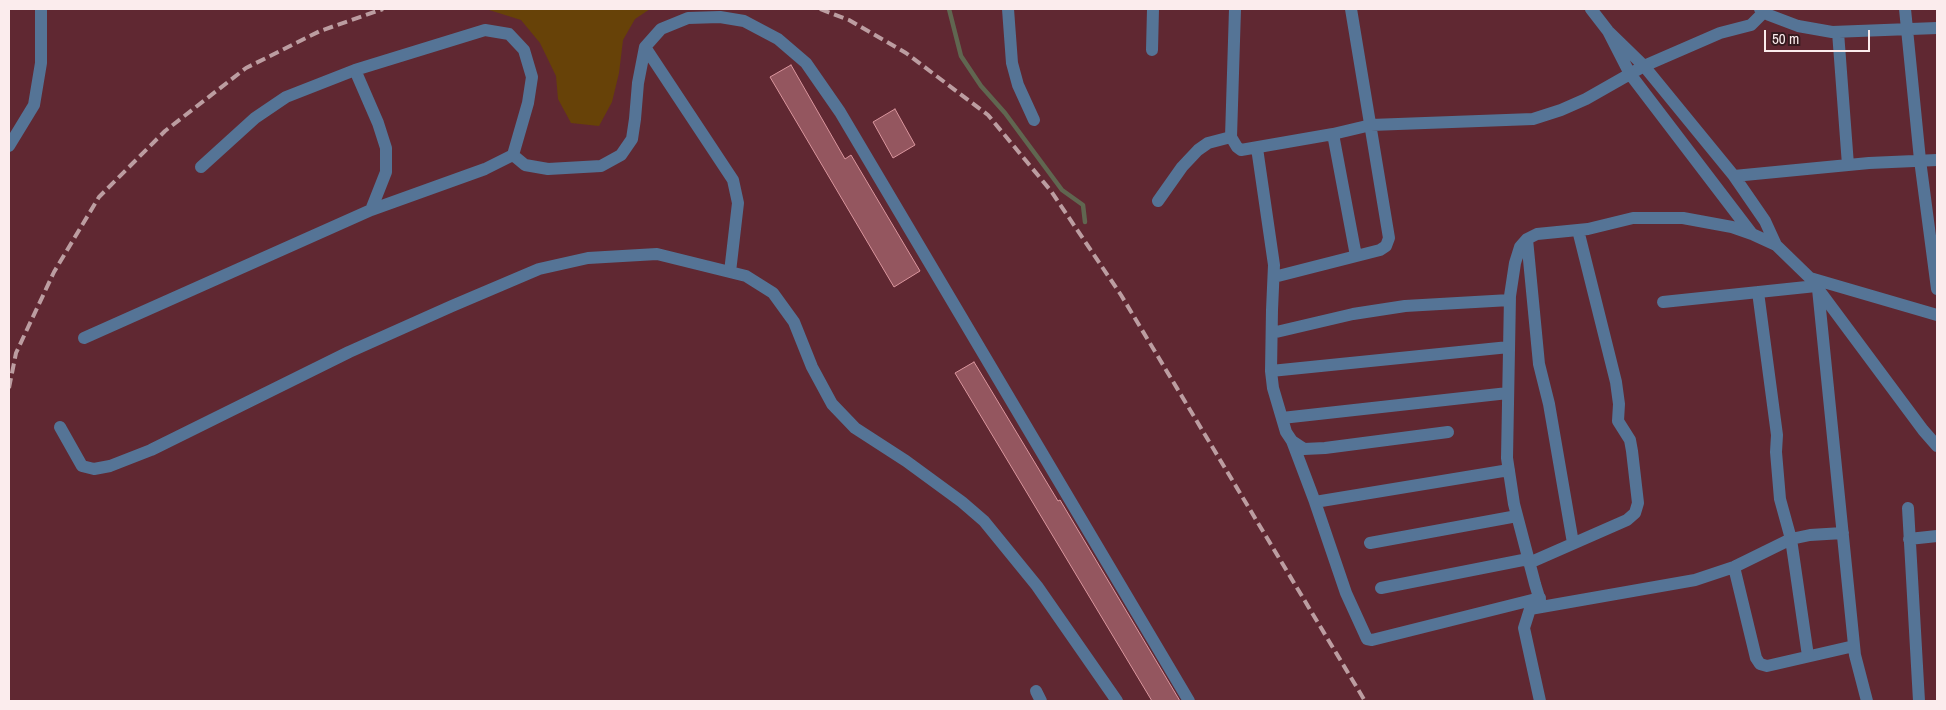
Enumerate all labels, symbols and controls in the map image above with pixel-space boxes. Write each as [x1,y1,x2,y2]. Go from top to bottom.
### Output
scale bar [1766,20,1872,52]
text: 50 m [1772,28,1799,49]

